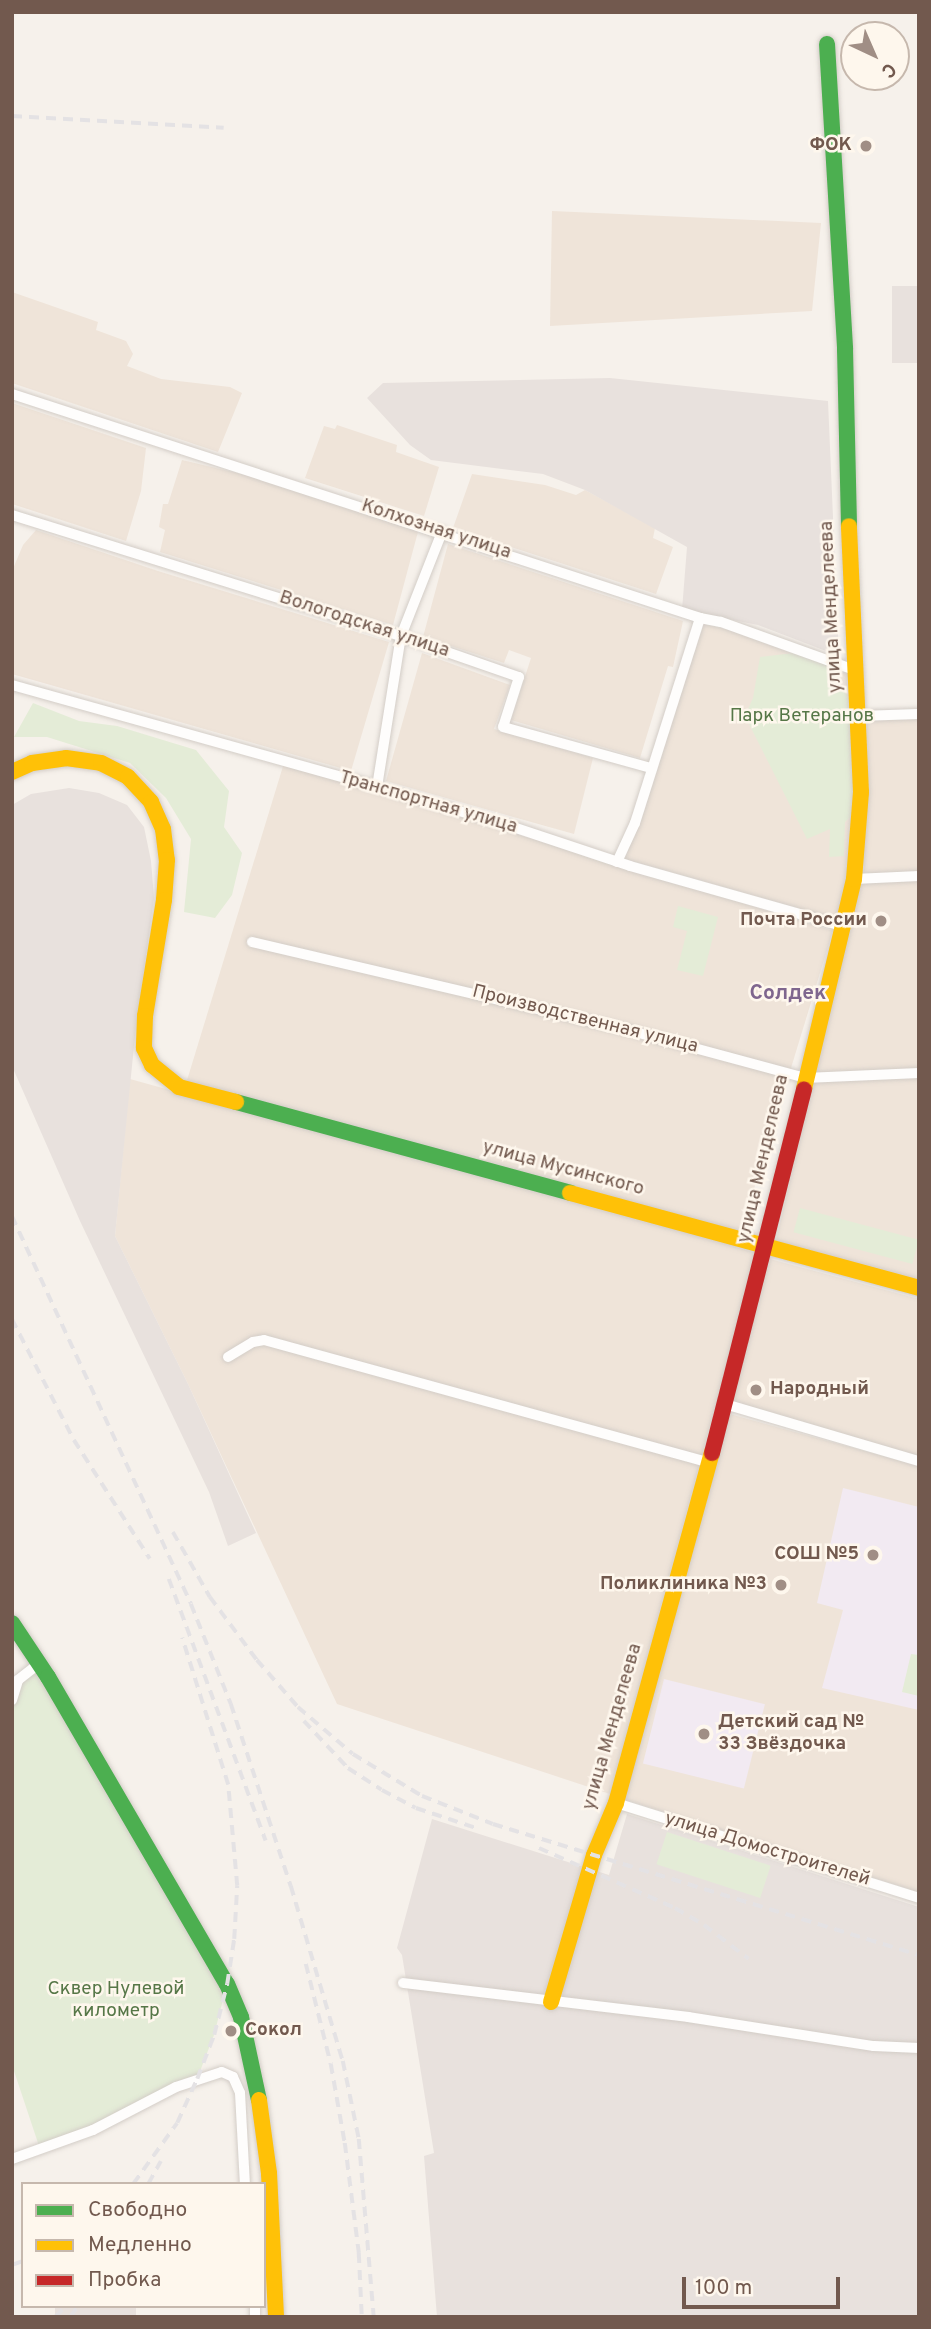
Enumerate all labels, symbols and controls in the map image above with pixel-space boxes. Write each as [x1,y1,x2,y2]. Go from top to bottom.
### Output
north arrow [840,21,910,91]
text: С [876,57,901,83]
place label: ФОК [810,135,852,157]
marker: ФОК [858,138,874,154]
street label: Колхозная улица [358,495,514,565]
street label: улица Менделеева [816,520,848,694]
street label: Вологодская улица [276,587,452,663]
park label: Парк Ветеранов [730,706,874,728]
street label: Транспортная улица [336,767,520,839]
place label: Почта России [740,910,867,932]
marker: Почта России [873,913,889,929]
street label: Производственная улица [470,981,700,1059]
district label: Солдек [750,981,826,1007]
street label: улица Менделеева [734,1073,794,1245]
street label: улица Мусинского [480,1136,646,1202]
place label: Народный [770,1379,869,1401]
marker: Народный [748,1382,764,1398]
place label: СОШ №5 [774,1544,859,1566]
marker: СОШ №5 [865,1547,881,1563]
place label: Поликлиника №3 [600,1574,767,1596]
marker: Поликлиника №3 [773,1577,789,1593]
street label: улица Менделеева [578,1641,648,1813]
place label: Детский сад № 33 Звёздочка [718,1712,864,1756]
marker: Детский сад № 33 Звёздочка [696,1726,712,1742]
street label: улица Домостроителей [662,1808,872,1892]
park label: Сквер Нулевой километр [47,1979,185,2023]
place label: Сокол [245,2020,302,2042]
marker: Сокол [223,2023,239,2039]
legend [21,2182,266,2308]
text: Свободно [88,2197,187,2224]
text: Медленно [88,2232,192,2259]
scale bar [686,2262,844,2306]
text: Пробка [88,2267,161,2294]
text: 100 m [695,2275,752,2302]

